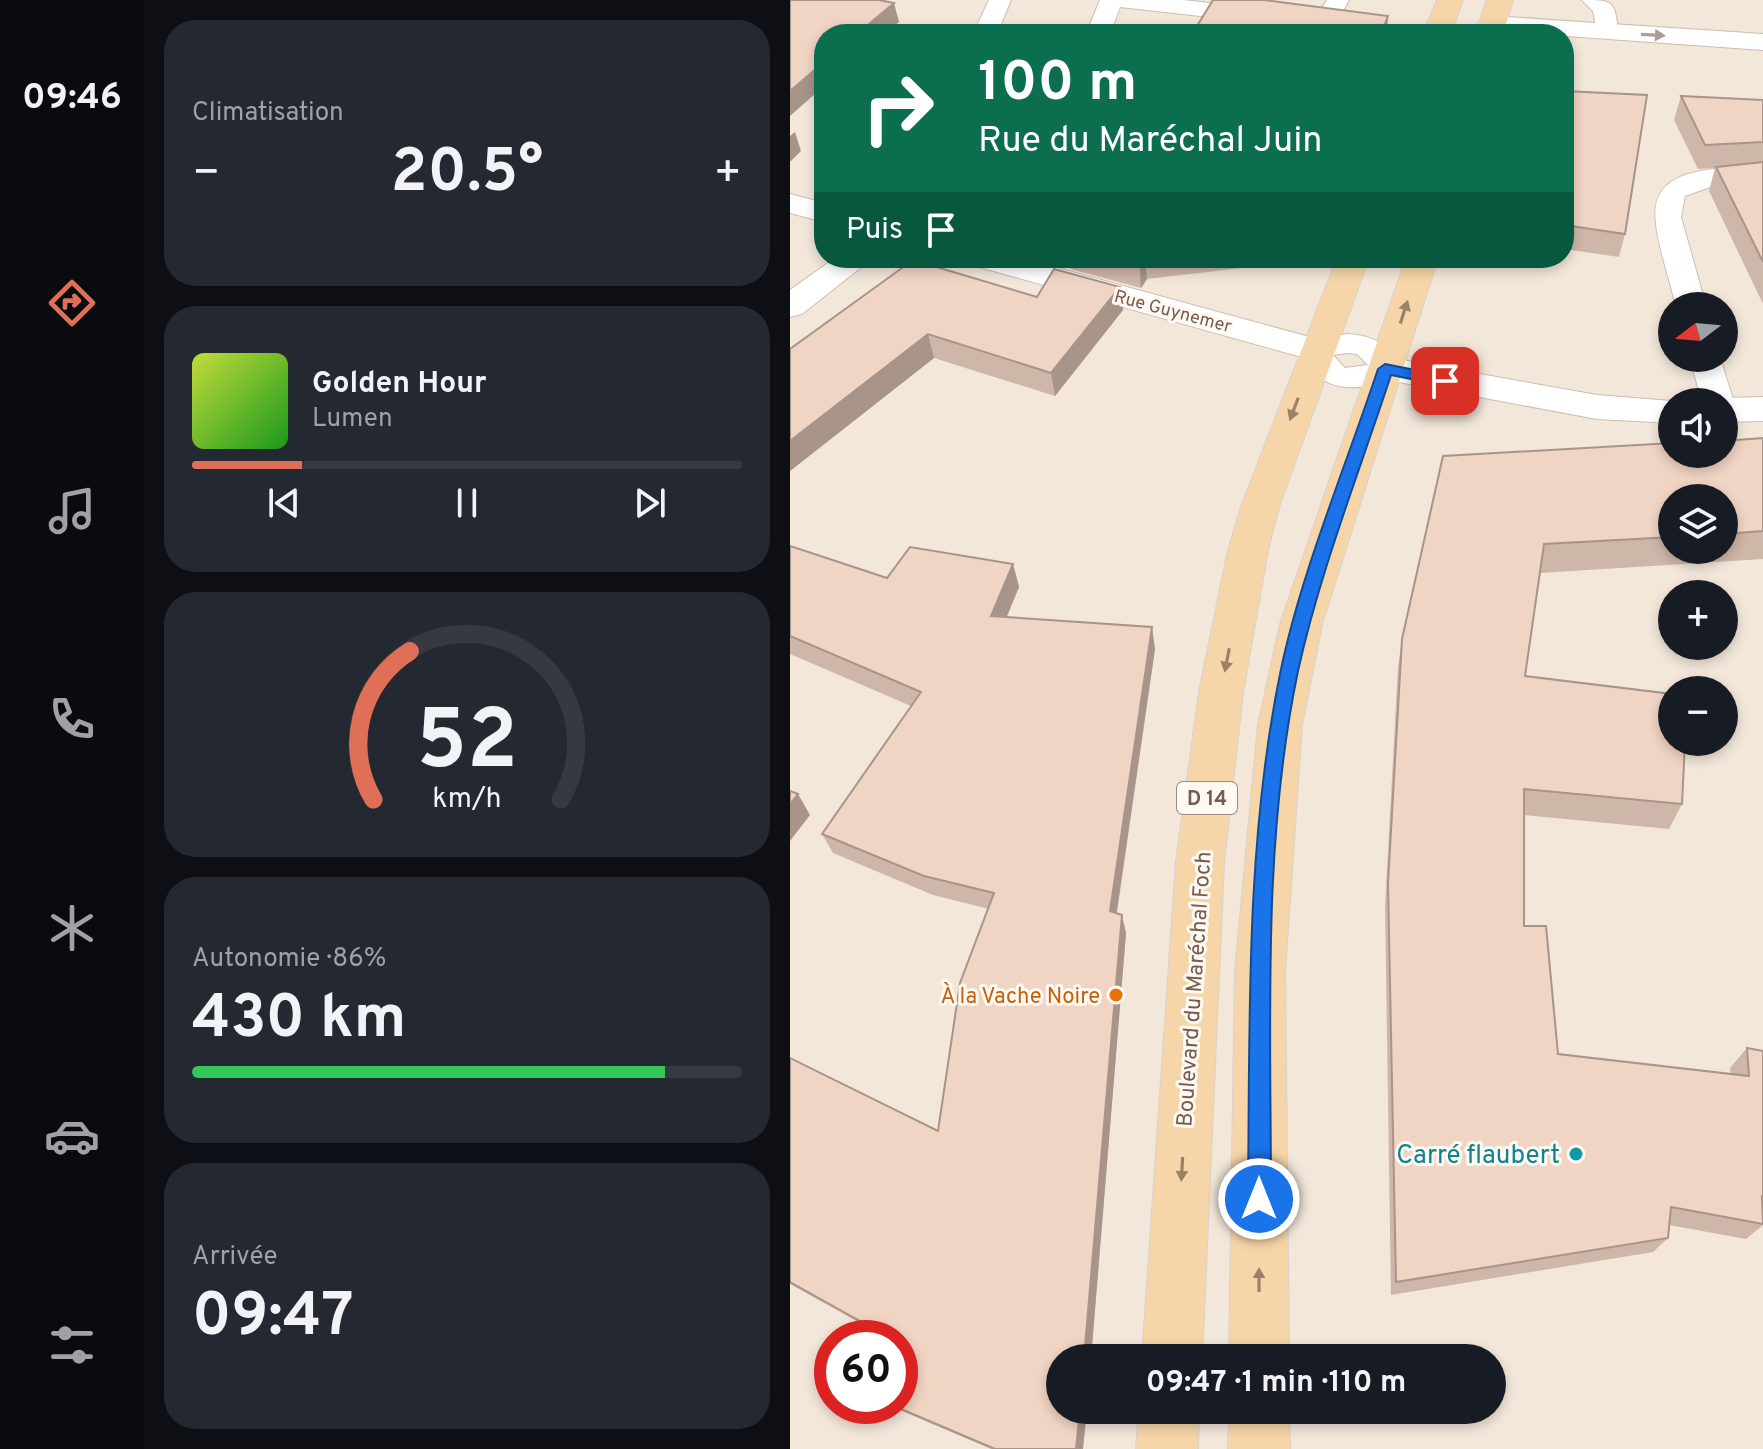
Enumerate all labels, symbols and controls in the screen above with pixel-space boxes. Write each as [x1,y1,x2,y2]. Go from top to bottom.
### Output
one-way arrow [1641,28,1666,41]
text: 100 m [978,50,1137,120]
icon: right [846,56,950,160]
text: 09:46 [22,76,122,122]
text: Climatisation [192,97,344,130]
text: Rue du Maréchal Juin [978,119,1323,165]
text: 20.5° [391,137,543,213]
text: − [192,147,220,203]
text: + [714,147,742,203]
icon: arrive [919,208,963,252]
text: Puis [846,212,903,249]
icon: directions [44,275,100,331]
street label: Rue Guynemer [1111,286,1234,339]
north arrow [1658,292,1738,372]
map controls [1658,292,1738,756]
one-way arrow [1399,300,1411,324]
pin [1411,347,1479,415]
icon: arrive [1423,359,1467,403]
text: Golden Hour [312,366,486,403]
button: sound [1658,388,1738,468]
one-way arrow [1287,397,1300,421]
text: Lumen [312,403,393,436]
icon: previous [262,481,306,525]
icon: pause [445,481,489,525]
icon: next [628,481,672,525]
icon: music [44,483,100,539]
button: layers [1658,484,1738,564]
button: + [1658,580,1738,660]
one-way arrow [1220,647,1232,672]
button: − [1658,676,1738,756]
icon: phone [44,691,100,747]
text: 52 [416,693,518,798]
road number: D 14 [1177,782,1237,814]
text: km/h [432,783,502,819]
street label: Boulevard du Maréchal Foch [1172,851,1219,1128]
icon: climate [44,900,100,956]
text: Autonomie · 86% [192,943,386,976]
place label: À la Vache Noire [940,982,1100,1011]
text: 430 km [192,983,406,1059]
marker: À la Vache Noire [1107,986,1125,1004]
icon: car [44,1108,100,1164]
place label: Carré flaubert [1396,1140,1560,1173]
marker: Carré flaubert [1567,1145,1585,1163]
one-way arrow [1175,1157,1188,1182]
position arrow [1217,1157,1301,1241]
text: Arrivée [192,1241,277,1274]
one-way arrow [1253,1267,1265,1292]
text: 09:47 [192,1281,354,1357]
icon: filters [44,1317,100,1373]
speed limit sign: 60 [814,1320,918,1424]
text: 09:47 · 1 min · 110 m [1146,1365,1406,1402]

